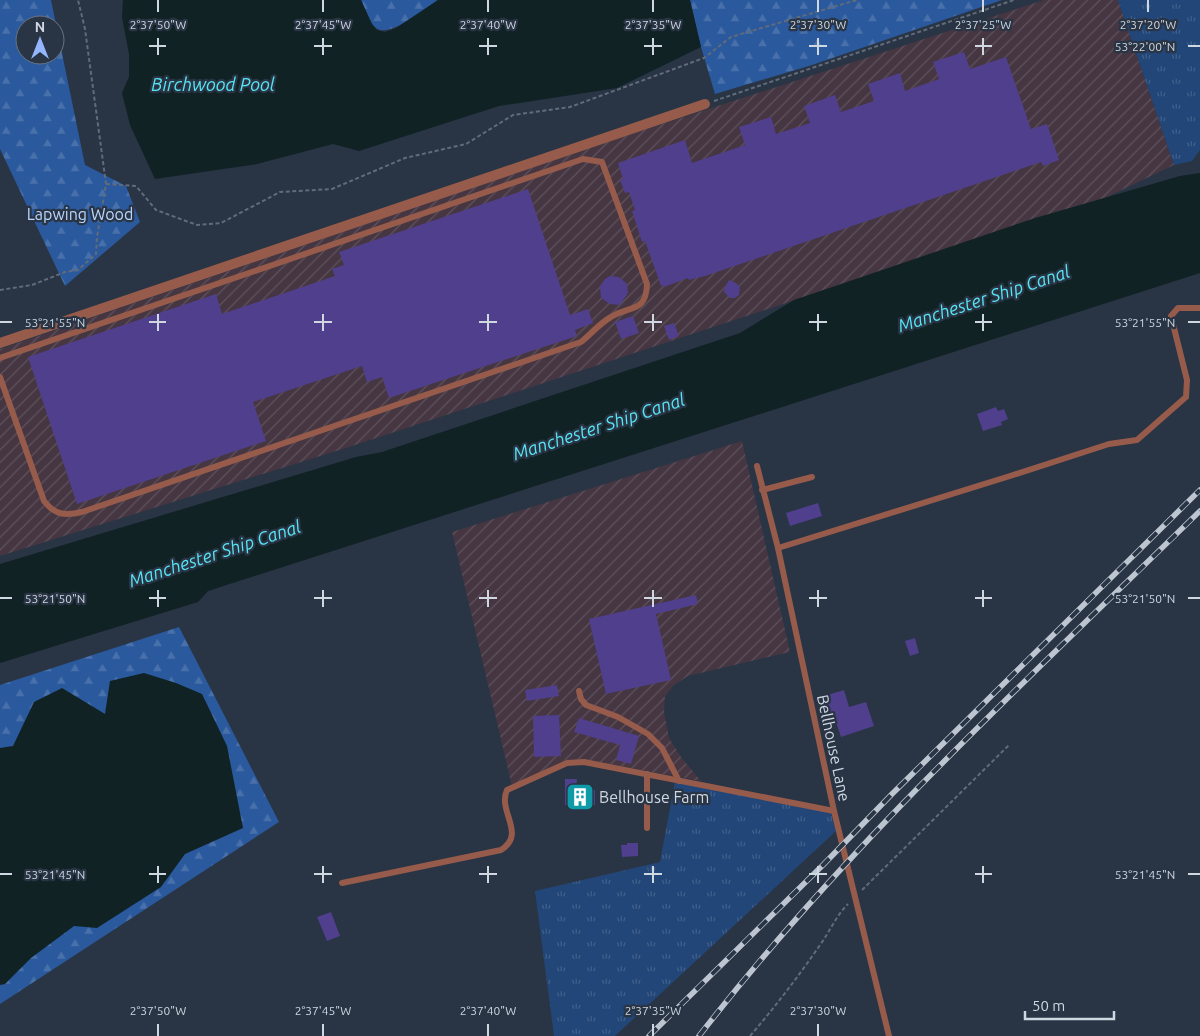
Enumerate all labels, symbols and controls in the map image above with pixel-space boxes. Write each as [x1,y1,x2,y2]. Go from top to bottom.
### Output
north arrow [15,15,65,65]
text: 2°37'50"W [130,18,186,31]
text: 2°37'45"W [295,18,351,31]
text: 2°37'40"W [460,18,516,31]
text: 2°37'35"W [625,18,681,31]
text: 2°37'30"W [790,18,846,31]
text: 2°37'25"W [955,18,1011,31]
text: 2°37'20"W [1120,18,1176,31]
text: N [35,19,45,35]
text: 53°22'00"N [1115,40,1175,53]
water label: Birchwood Pool [151,74,275,94]
park label: Lapwing Wood [27,205,133,223]
water label: Manchester Ship Canal [895,261,1072,335]
text: 53°21'55"N [25,316,85,329]
text: 53°21'55"N [1115,316,1175,329]
water label: Manchester Ship Canal [510,389,687,463]
water label: Manchester Ship Canal [126,516,303,590]
text: 53°21'50"N [25,592,85,605]
text: 53°21'50"N [1115,592,1175,605]
street label: Bellhouse Lane [814,693,854,803]
building icon: Bellhouse Farm [565,782,595,812]
place label: Bellhouse Farm [599,788,709,806]
text: 53°21'45"N [25,868,85,881]
text: 53°21'45"N [1115,868,1175,881]
scale bar [1025,988,1114,1020]
text: 50 m [1032,997,1065,1014]
text: 2°37'50"W [130,1004,186,1017]
text: 2°37'45"W [295,1004,351,1017]
text: 2°37'40"W [460,1004,516,1017]
text: 2°37'35"W [625,1004,681,1017]
text: 2°37'30"W [790,1004,846,1017]

